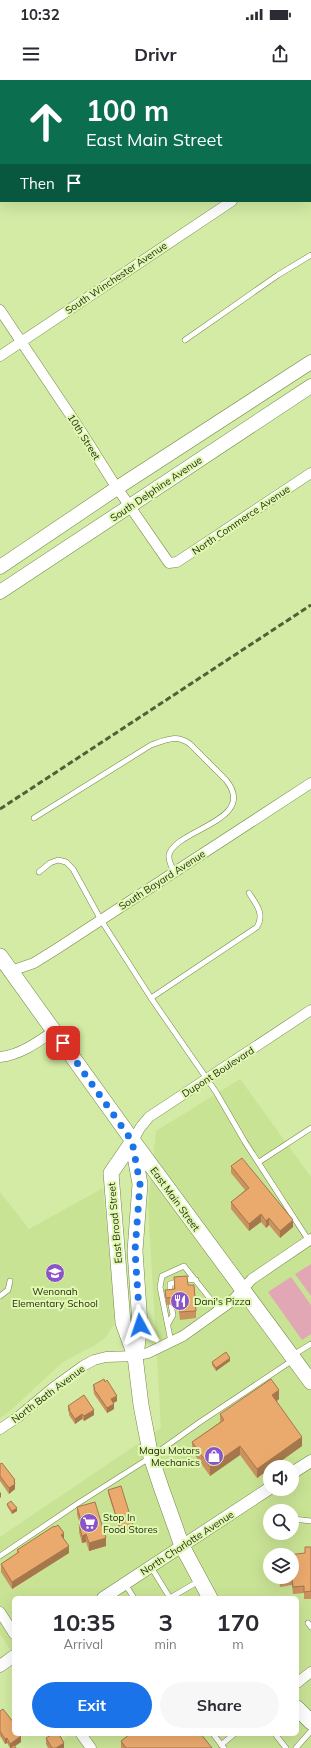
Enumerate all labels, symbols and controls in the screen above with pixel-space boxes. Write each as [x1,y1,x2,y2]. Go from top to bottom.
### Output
text: 10:32 [20,5,60,24]
icon: menu [20,43,42,65]
text: Drivr [134,43,177,66]
icon: share [269,43,291,65]
text: 100 m [86,93,169,128]
icon: ahead [20,96,72,148]
text: East Main Street [86,128,223,151]
icon: arrive [63,172,85,194]
text: Then [20,174,55,193]
street label: South Winchester Avenue [63,239,169,317]
street label: 10th Street [65,412,103,463]
street label: South Delphine Avenue [108,453,204,525]
street label: North Commerce Avenue [189,482,293,558]
street label: South Bayard Avenue [116,847,208,913]
pin [46,1026,80,1060]
icon: arrive [52,1032,74,1054]
street label: Dupont Boulevard [179,1044,257,1100]
street label: East Main Street [147,1164,203,1234]
street label: East Broad Street [105,1182,125,1264]
school or university icon: Wenonah Elementary School [44,1262,66,1284]
place label: Wenonah Elementary School [12,1285,98,1310]
restaurant icon: Dani's Pizza [169,1290,191,1312]
place label: Dani's Pizza [194,1295,251,1308]
position arrow [119,1304,161,1346]
street label: North Bath Avenue [9,1362,87,1426]
place label: Magu Motors Mechanics [139,1444,200,1469]
shop icon: Magu Motors Mechanics [203,1445,225,1467]
map controls [263,1460,299,1584]
button: sound [263,1460,299,1496]
button: search [263,1504,299,1540]
street label: North Charlotte Avenue [138,1508,236,1578]
place label: Stop In Food Stores [103,1511,158,1536]
supermarket icon: Stop In Food Stores [78,1512,100,1534]
button: layers [263,1548,299,1584]
text: 10:35 [52,1607,115,1637]
text: 3 [158,1607,173,1637]
text: 170 [216,1607,259,1637]
text: Arrival [63,1636,103,1652]
text: min [155,1636,177,1652]
text: m [232,1636,244,1652]
button: Exit [32,1682,152,1728]
button: Share [160,1682,279,1728]

